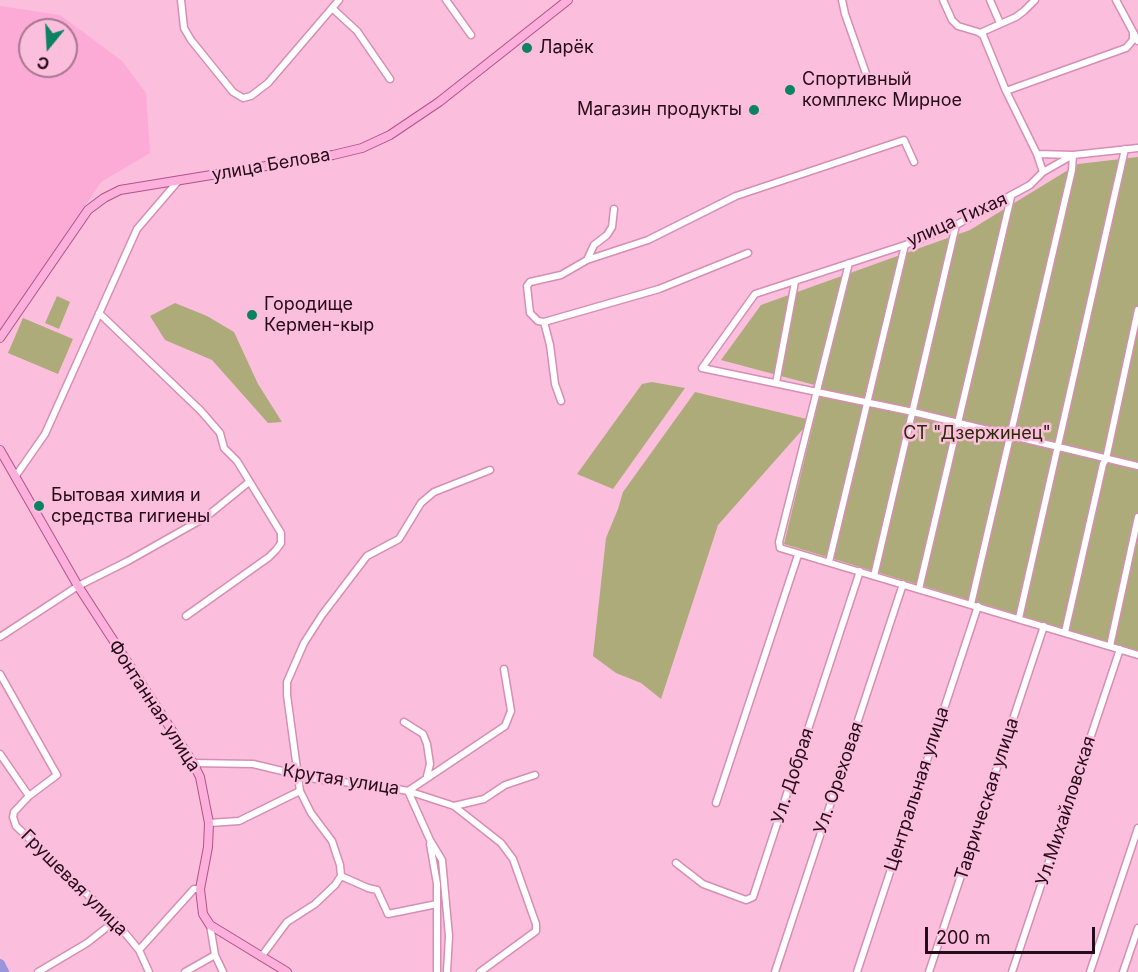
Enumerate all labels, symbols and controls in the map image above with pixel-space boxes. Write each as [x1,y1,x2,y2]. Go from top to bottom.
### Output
north arrow [18,18,78,78]
place label: Ларёк [539,37,594,59]
marker: Ларёк [520,41,534,55]
text: С [34,52,52,75]
place label: Спортивный комплекс Мирное [802,69,962,112]
marker: Спортивный комплекс Мирное [783,83,797,97]
place label: Магазин продукты [577,99,742,121]
marker: Магазин продукты [747,103,761,117]
street label: улица Белова [210,144,332,186]
street label: улица Тихая [904,188,1010,252]
place label: Городище Кермен-кыр [264,294,374,336]
marker: Городище Кермен-кыр [245,308,259,322]
park label: СТ "Дзержинец" [903,423,1051,445]
place label: Бытовая химия и средства гигиены [51,485,210,528]
marker: Бытовая химия и средства гигиены [32,499,46,513]
street label: Фонтанная улица [103,636,205,776]
street label: Центральная улица [880,704,954,874]
street label: Таврическая улица [951,715,1023,883]
street label: Ул. Ореховая [810,719,868,837]
street label: Ул. Добрая [767,725,819,827]
street label: Ул.Михайловская [1032,734,1100,888]
street label: Крутая улица [281,760,401,800]
street label: Грушевая улица [16,825,132,941]
scale bar [928,915,1098,953]
text: 200 m [936,927,991,948]

